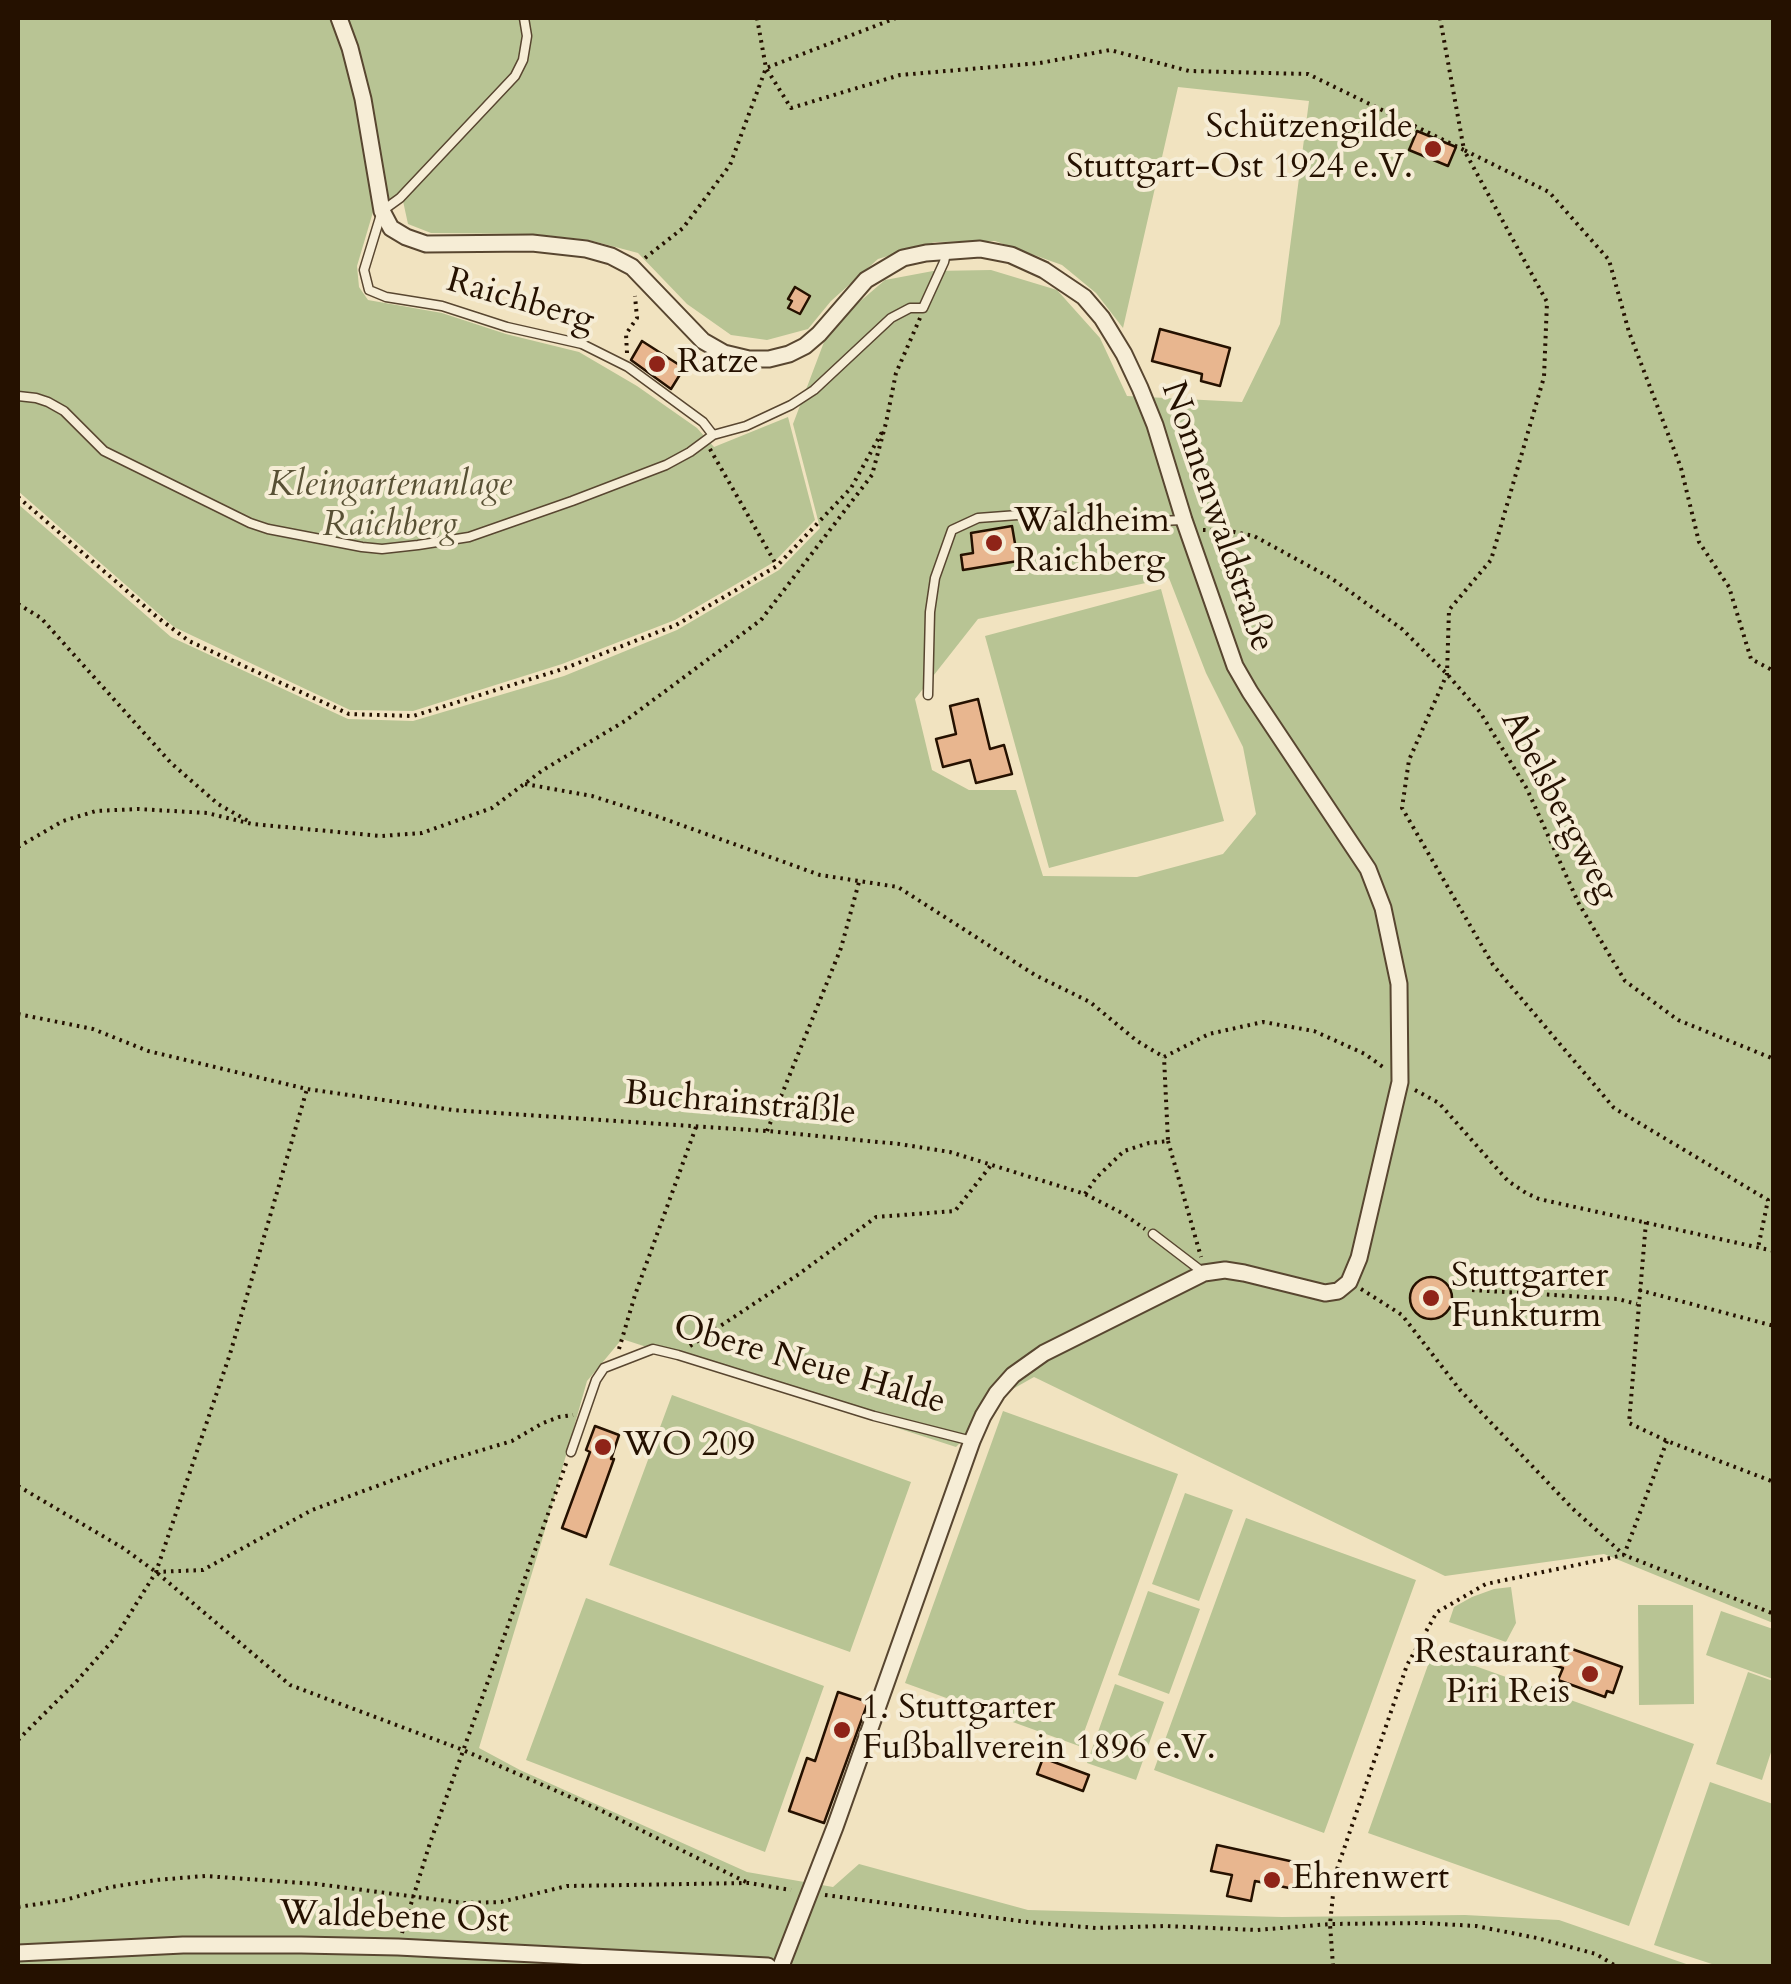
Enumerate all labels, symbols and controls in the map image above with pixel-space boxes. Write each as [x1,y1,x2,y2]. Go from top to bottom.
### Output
place label: Schützengilde Stuttgart-Ost 1924 e.V. [1066,108,1413,190]
marker: Schützengilde Stuttgart-Ost 1924 e.V. [1422,138,1444,160]
street label: Raichberg [441,261,599,343]
place label: Ratze [677,343,759,385]
marker: Ratze [646,353,668,375]
street label: Nonnenwaldstraße [1150,377,1282,657]
park label: Kleingartenanlage Raichberg [268,466,512,548]
place label: Waldheim Raichberg [1014,502,1170,584]
marker: Waldheim Raichberg [983,532,1005,554]
street label: Abelsbergweg [1490,704,1626,910]
street label: Buchrainsträßle [622,1074,858,1136]
place label: Stuttgarter Funkturm [1451,1257,1608,1339]
marker: Stuttgarter Funkturm [1420,1287,1442,1309]
street label: Obere Neue Halde [668,1307,950,1425]
place label: WO 209 [623,1426,755,1468]
marker: WO 209 [592,1436,614,1458]
place label: Restaurant Piri Reis [1414,1633,1570,1715]
marker: Restaurant Piri Reis [1579,1663,1601,1685]
place label: 1. Stuttgarter Fußballverein 1896 e.V. [862,1689,1216,1771]
marker: 1. Stuttgarter Fußballverein 1896 e.V. [831,1719,853,1741]
place label: Ehrenwert [1292,1859,1449,1901]
marker: Ehrenwert [1261,1869,1283,1891]
street label: Waldebene Ost [278,1894,510,1944]

